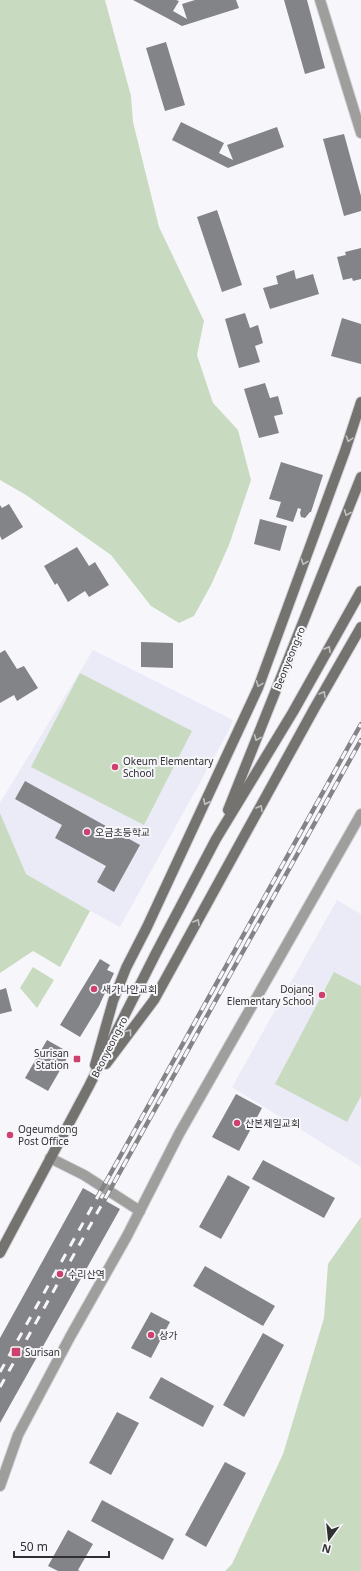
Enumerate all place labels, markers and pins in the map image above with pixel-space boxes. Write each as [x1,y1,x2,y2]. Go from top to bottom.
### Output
place label: Okeum Elementary School [123,754,214,780]
marker: Okeum Elementary School [110,762,120,772]
place label: 오금초등학교 [95,825,150,839]
marker: 오금초등학교 [82,827,92,837]
place label: 새가나안교회 [102,982,157,996]
place label: Dojang Elementary School [227,982,314,1008]
marker: 새가나안교회 [89,984,99,994]
marker: Dojang Elementary School [317,990,327,1000]
place label: Surisan Station [34,1046,69,1072]
marker: Surisan Station [72,1054,82,1064]
place label: 산본제일교회 [245,1116,300,1130]
marker: 산본제일교회 [232,1118,242,1128]
place label: Ogeumdong Post Office [18,1122,78,1148]
marker: Ogeumdong Post Office [5,1130,15,1140]
place label: 수리산역 [68,1267,105,1281]
marker: 수리산역 [55,1269,65,1279]
place label: 상가 [159,1328,177,1342]
marker: 상가 [146,1330,156,1340]
place label: Surisan [25,1345,60,1359]
marker: Surisan [10,1346,22,1358]

